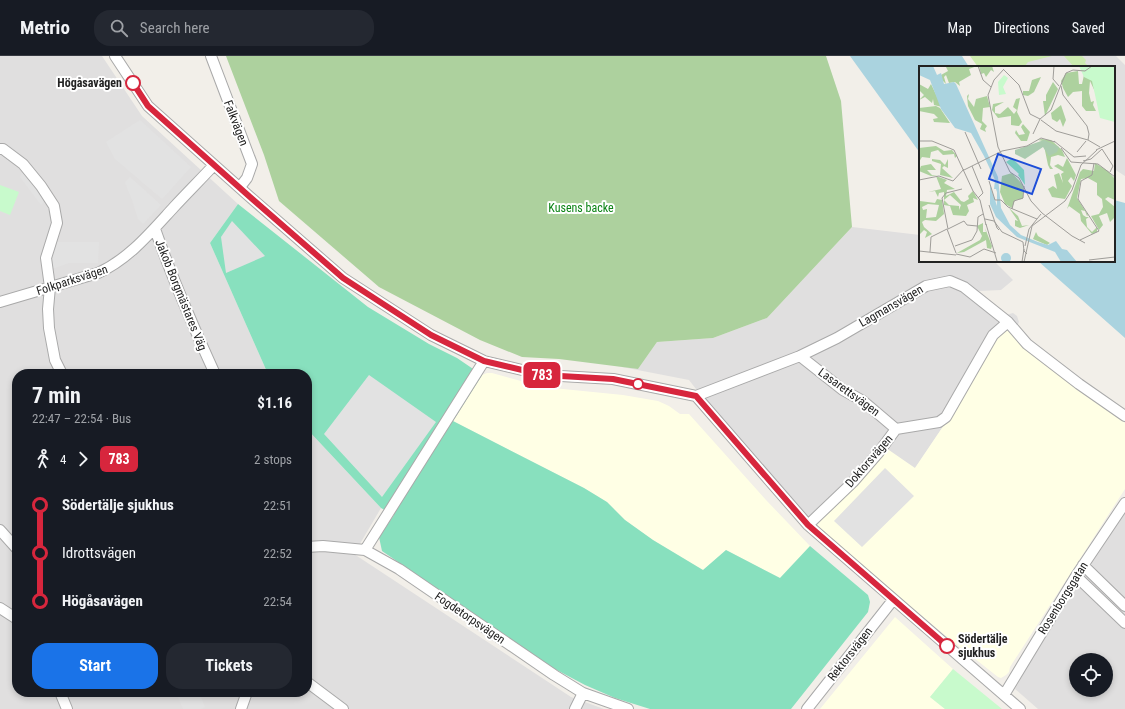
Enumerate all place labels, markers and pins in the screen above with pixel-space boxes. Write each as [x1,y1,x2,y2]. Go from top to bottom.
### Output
marker: Högåsavägen [125,75,141,91]
place label: Högåsavägen [57,76,122,90]
unlabelled marker [632,378,644,390]
place label: Södertälje sjukhus [958,632,1008,660]
marker: Södertälje sjukhus [939,638,955,654]

